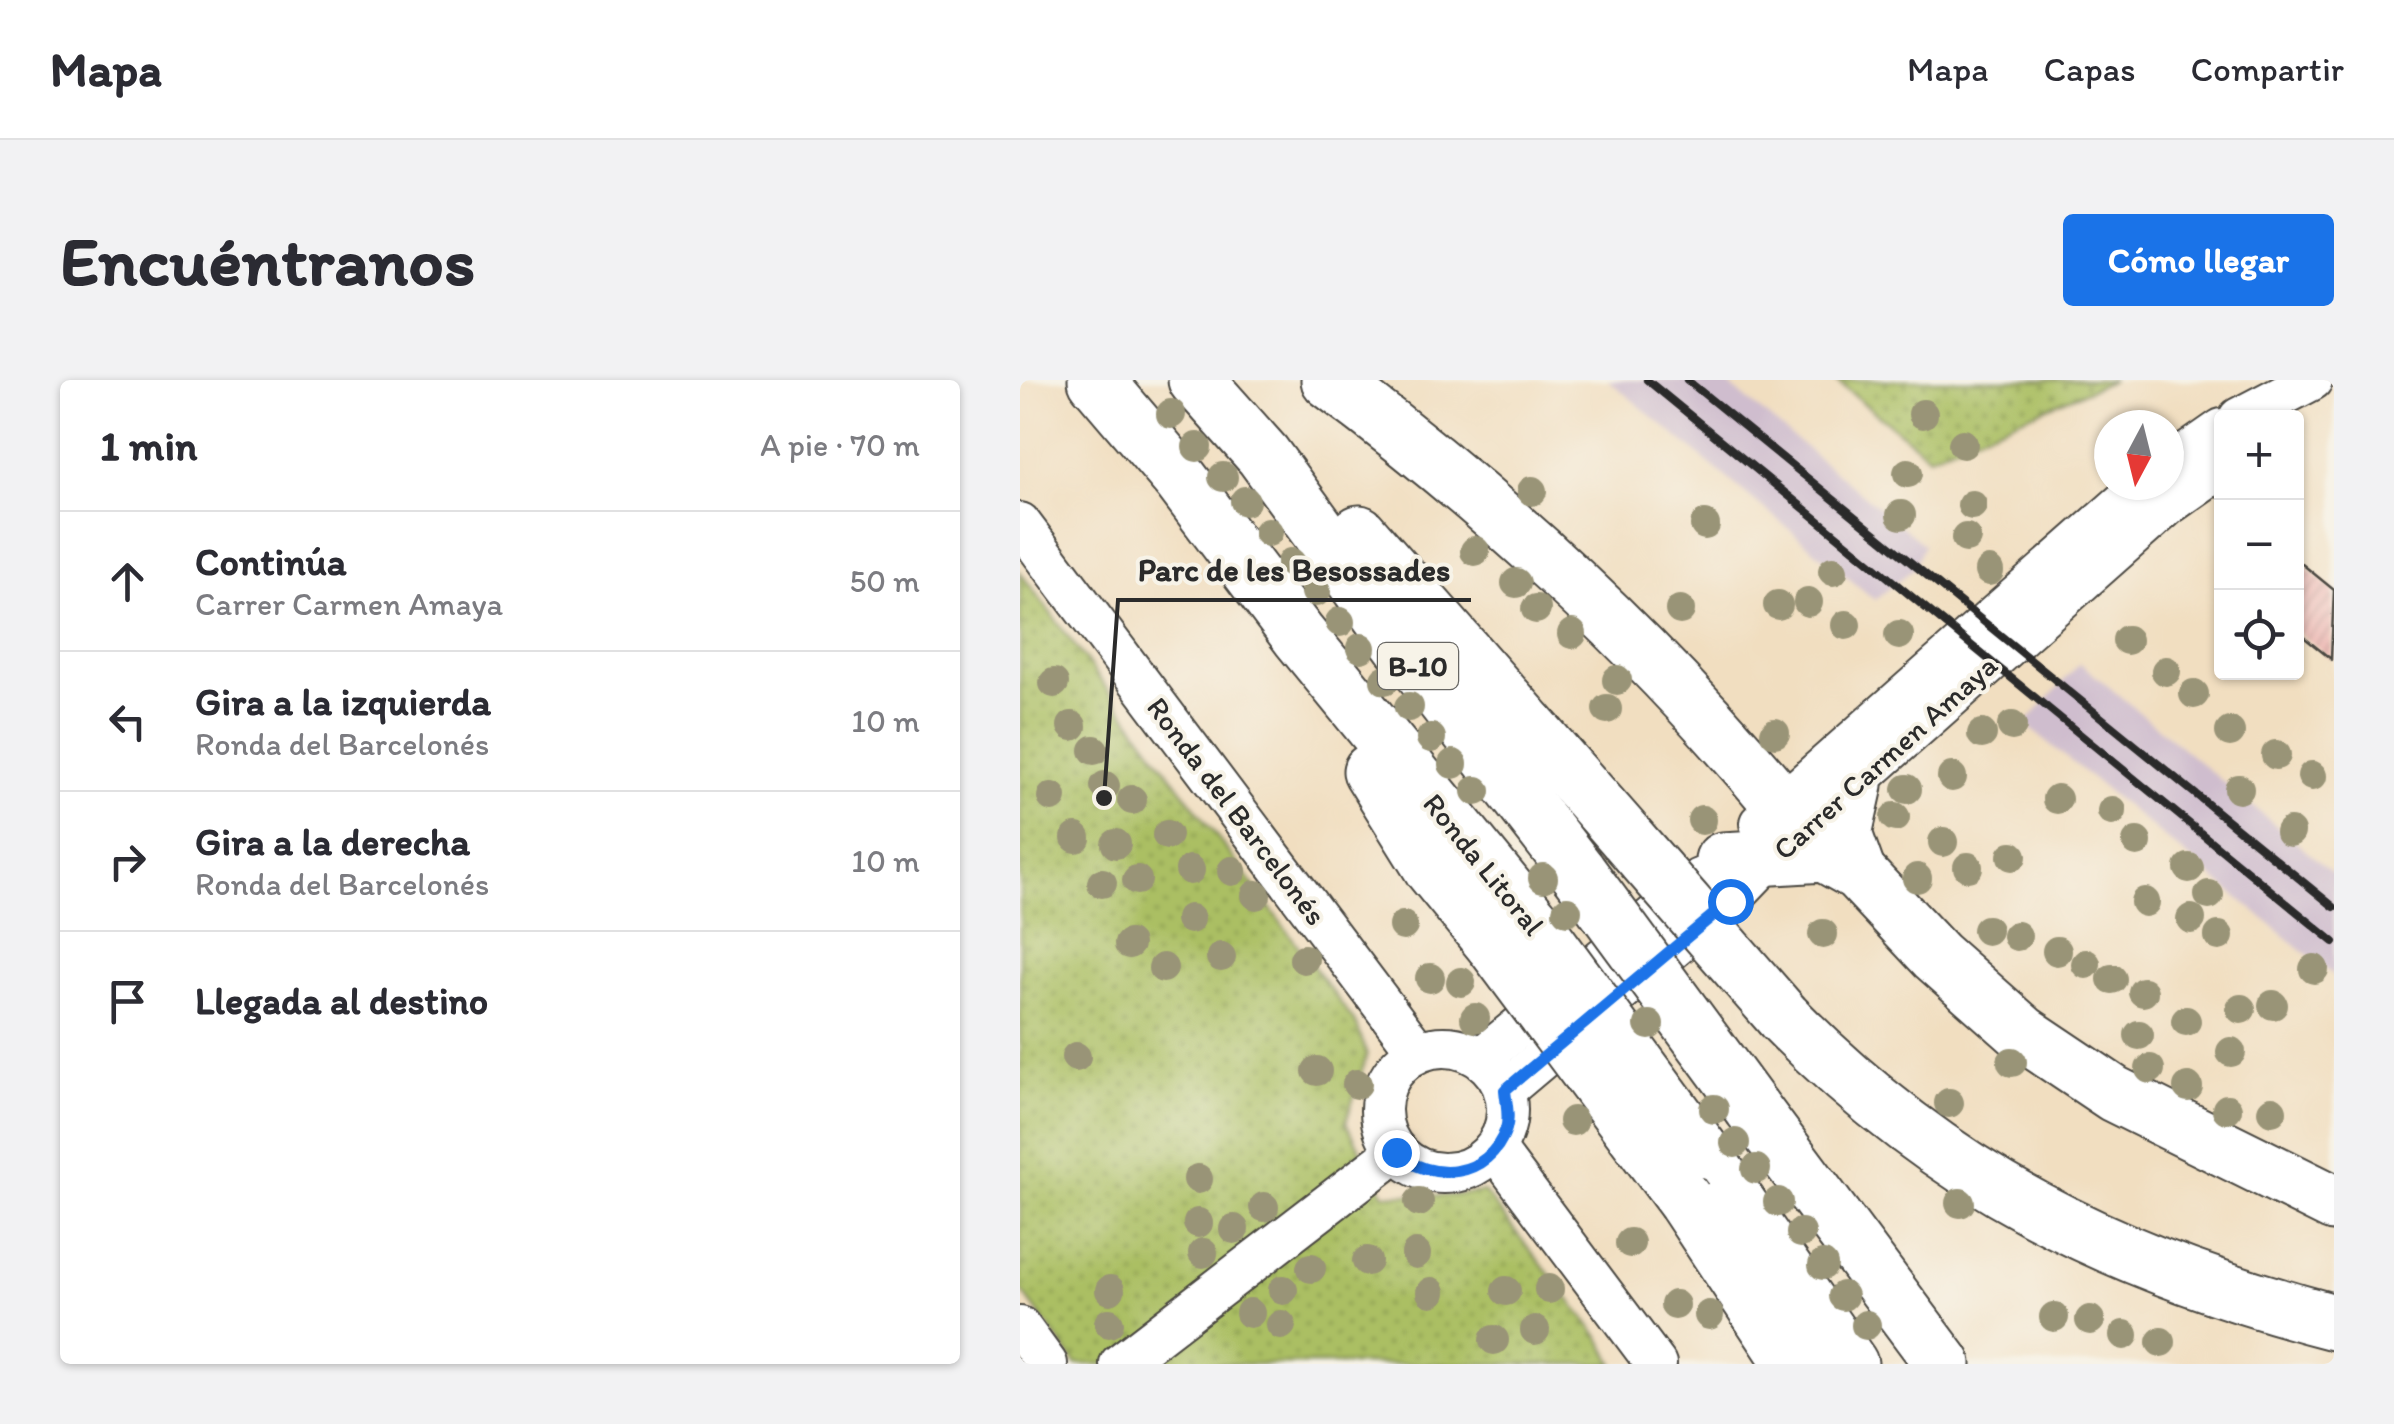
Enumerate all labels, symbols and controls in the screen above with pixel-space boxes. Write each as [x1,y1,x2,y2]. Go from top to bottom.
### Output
text: Mapa [50,40,162,98]
text: Mapa [1907,48,1988,90]
text: Capas [2043,48,2136,90]
text: Compartir [2191,48,2344,90]
button: Cómo llegar [2063,214,2334,306]
text: Encuéntranos [60,218,475,303]
north arrow [2094,410,2184,500]
map controls [2214,410,2304,680]
button: + [2214,410,2304,500]
text: 1 min [100,420,197,471]
text: A pie · 70 m [760,426,920,464]
button: − [2214,500,2304,590]
callout: Parc de les Besossades [1118,538,1471,600]
text: Continúa [195,539,347,585]
text: Parc de les Besossades [1138,551,1450,589]
icon: ahead [100,554,155,609]
text: 50 m [849,562,920,600]
text: Carrer Carmen Amaya [195,585,503,623]
button: locate [2214,590,2304,680]
road number: B-10 [1378,643,1458,689]
street label: Carrer Carmen Amaya [1765,646,2005,867]
text: Gira a la izquierda [195,679,491,725]
street label: Ronda del Barcelonés [1139,690,1335,932]
icon: left [100,694,155,749]
text: 10 m [851,702,920,740]
text: Ronda del Barcelonés [195,725,489,763]
street label: Ronda Litoral [1415,785,1553,943]
text: Gira a la derecha [195,819,470,865]
icon: right [100,834,155,889]
text: 10 m [851,842,920,880]
text: Ronda del Barcelonés [195,865,489,903]
route start [1708,879,1754,925]
icon: arrive [100,974,155,1029]
text: Llegada al destino [195,978,488,1024]
route end [1374,1130,1420,1176]

